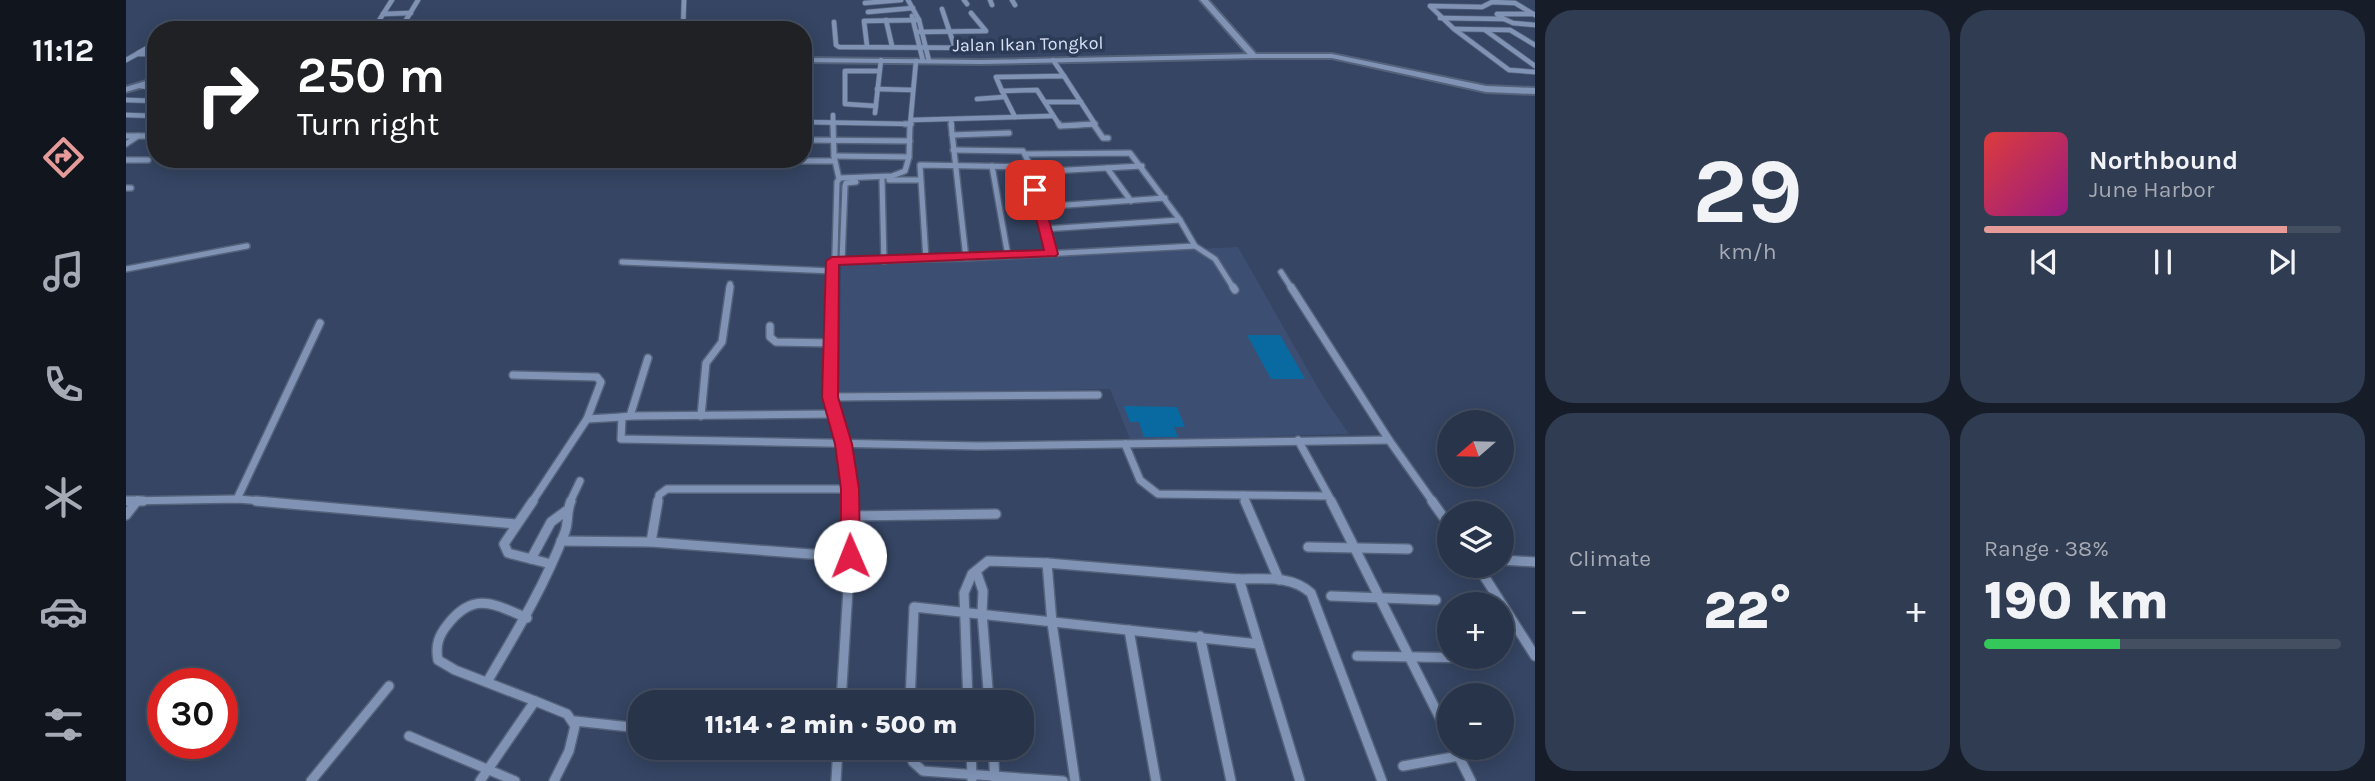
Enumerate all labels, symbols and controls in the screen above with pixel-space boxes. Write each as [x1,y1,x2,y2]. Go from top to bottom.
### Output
text: 11:12 [32,32,94,69]
street label: Jalan Ikan Tongkol [952,32,1104,56]
text: 250 m [297,47,445,104]
icon: right [182,49,273,140]
text: Turn right [297,106,439,143]
icon: directions [39,133,88,182]
text: 29 [1692,139,1803,245]
text: Northbound [2089,145,2238,176]
pin [1005,160,1065,220]
icon: arrive [1016,171,1054,209]
text: June Harbor [2089,176,2214,203]
text: km/h [1718,238,1777,265]
icon: previous [2025,243,2063,281]
icon: pause [2144,243,2182,281]
icon: next [2263,243,2301,281]
icon: music [39,247,88,296]
icon: phone [39,360,88,409]
north arrow [1437,410,1514,486]
map controls [1437,410,1514,760]
icon: climate [39,473,88,522]
button: layers [1437,501,1514,578]
position arrow [813,519,887,593]
text: Range · 38% [1984,535,2109,562]
text: Climate [1569,545,1651,572]
text: 190 km [1984,570,2169,631]
text: 22° [1703,580,1792,641]
icon: car [39,587,88,636]
text: − [1569,588,1589,633]
text: + [1906,588,1926,633]
button: + [1437,592,1514,669]
speed limit sign: 30 [147,668,238,759]
button: − [1437,683,1514,760]
icon: filters [39,700,88,749]
text: 11:14 · 2 min · 500 m [705,709,957,740]

